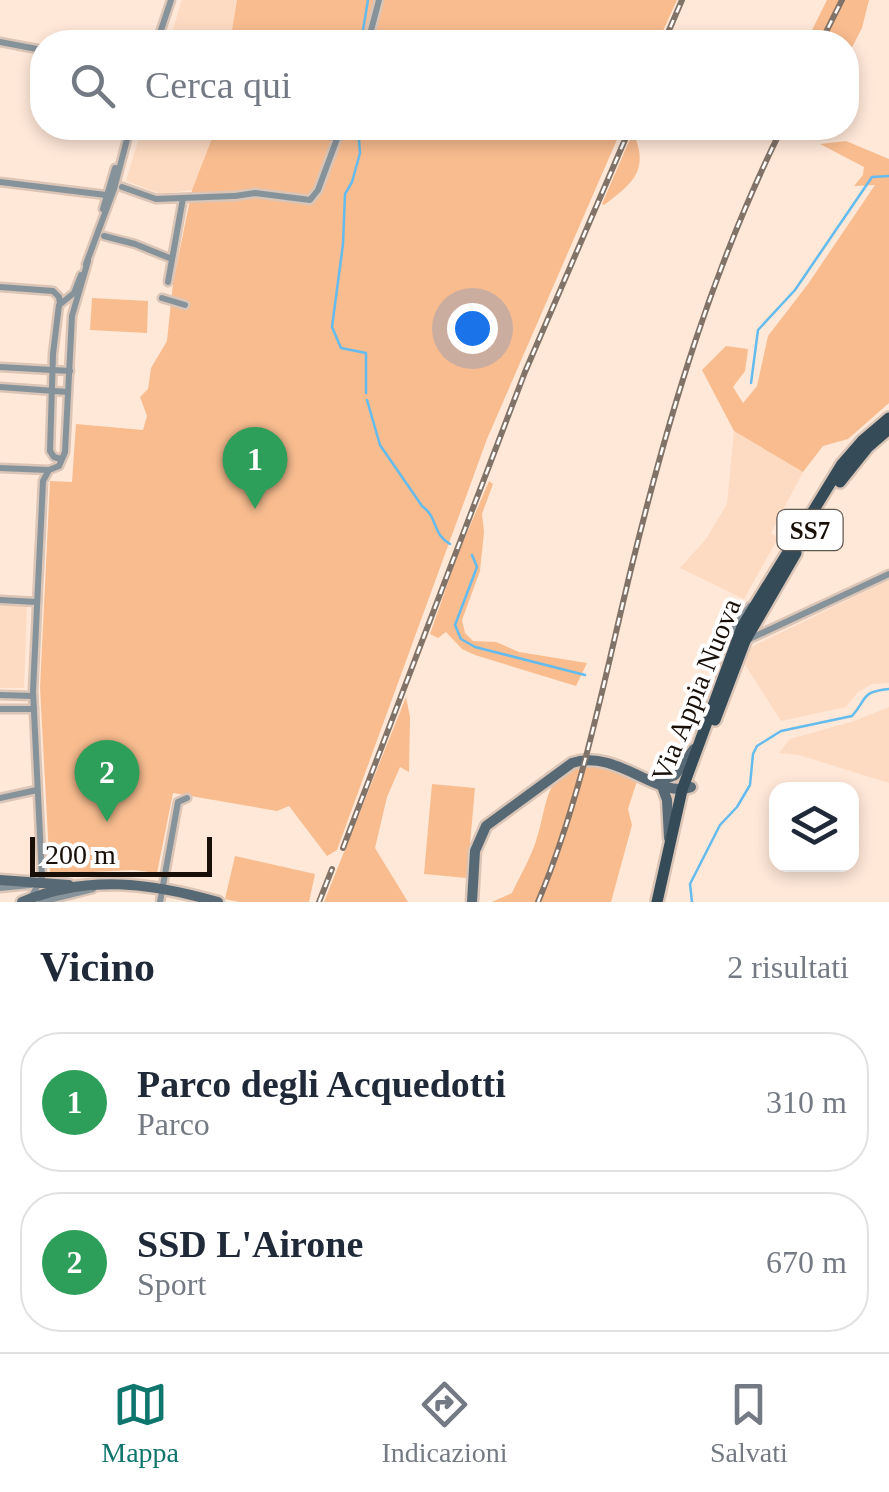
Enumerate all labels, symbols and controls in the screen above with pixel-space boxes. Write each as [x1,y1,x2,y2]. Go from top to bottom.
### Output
search box [30,30,859,140]
icon: search [65,58,120,113]
text: Cerca qui [145,64,292,106]
your location [447,303,498,354]
pin: 1 [222,426,288,509]
road number: SS7 [778,510,842,550]
street label: Via Appia Nuova [645,594,747,786]
pin: 2 [74,740,140,822]
map controls [769,782,859,872]
button: layers [769,782,859,872]
scale bar [30,832,212,876]
text: 200 m [45,839,116,870]
text: Vicino [40,944,155,990]
text: 2 risultati [727,949,849,985]
text: Parco degli Acquedotti [137,1063,506,1105]
text: 1 [67,1084,83,1120]
text: 310 m [766,1084,847,1120]
text: Parco [137,1106,210,1142]
text: SSD L'Airone [137,1223,363,1265]
text: 2 [67,1244,83,1280]
text: 670 m [766,1244,847,1280]
text: Sport [137,1266,206,1302]
tab: Mappa [101,1377,179,1469]
tab: Indicazioni [382,1377,507,1469]
tab: Salvati [710,1377,788,1469]

